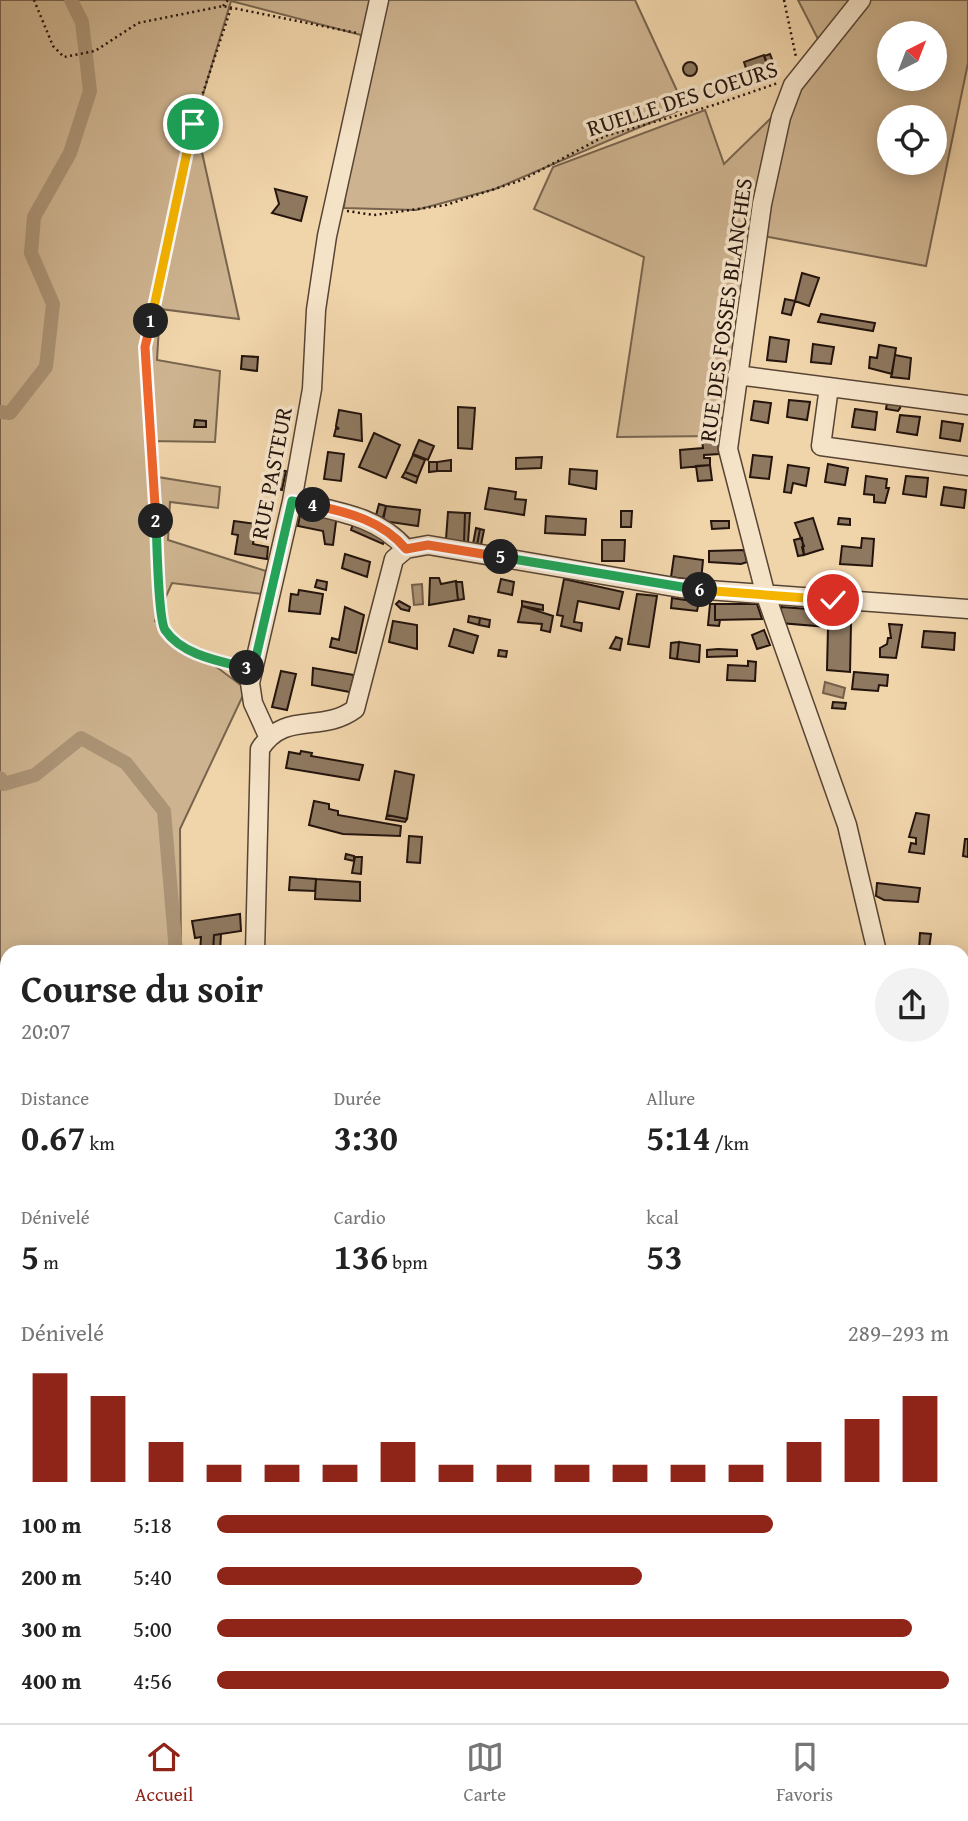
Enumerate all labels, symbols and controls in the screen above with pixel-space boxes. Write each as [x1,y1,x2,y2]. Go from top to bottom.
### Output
north arrow [877,21,947,91]
map controls [877,21,947,175]
street label: RUELLE DES COEURS [582,52,782,144]
pin [163,94,223,154]
icon: arrive [174,105,212,143]
button: locate [877,105,947,175]
street label: RUE DES FOSSES BLANCHES [690,176,760,444]
pin: 1 [134,304,168,338]
text: 1 [146,306,155,334]
street label: RUE PASTEUR [242,403,300,542]
pin: 4 [296,488,330,522]
text: 4 [308,490,317,518]
pin: 2 [138,504,174,538]
text: 2 [151,506,160,534]
pin: 5 [484,540,518,574]
text: 5 [496,542,505,570]
pin [803,570,863,630]
pin: 6 [682,572,718,608]
text: 6 [695,575,704,603]
icon: check [814,581,852,619]
pin: 3 [230,650,264,686]
text: 3 [242,653,251,681]
text: Course du soir [21,960,263,1016]
button: share [875,968,949,1042]
text: 20:07 [21,1014,71,1047]
text: Distance [21,1084,89,1112]
text: Durée [334,1084,381,1112]
text: Allure [646,1084,695,1112]
text: 0.67 [21,1112,85,1163]
text: 3:30 [334,1112,398,1163]
text: 5:14 [646,1112,711,1163]
text: km [85,1129,115,1157]
text: /km [711,1129,749,1157]
text: Dénivelé [21,1203,90,1231]
text: Cardio [334,1203,386,1231]
text: kcal [646,1203,679,1231]
text: 5 [21,1231,39,1282]
text: 136 [334,1231,388,1282]
text: 53 [646,1231,683,1282]
text: m [39,1248,59,1276]
text: bpm [388,1248,428,1276]
text: Dénivelé [21,1316,104,1349]
text: 289–293 m [848,1316,949,1349]
text: 100 m [21,1508,82,1541]
text: 5:18 [133,1508,172,1541]
text: 200 m [21,1560,82,1593]
text: 5:40 [133,1560,172,1593]
text: 300 m [21,1612,82,1645]
text: 5:00 [133,1612,172,1645]
text: 400 m [21,1664,82,1697]
text: 4:56 [133,1664,172,1697]
tab: Accueil [135,1738,193,1808]
tab: Carte [463,1738,506,1808]
tab: Favoris [776,1738,833,1808]

